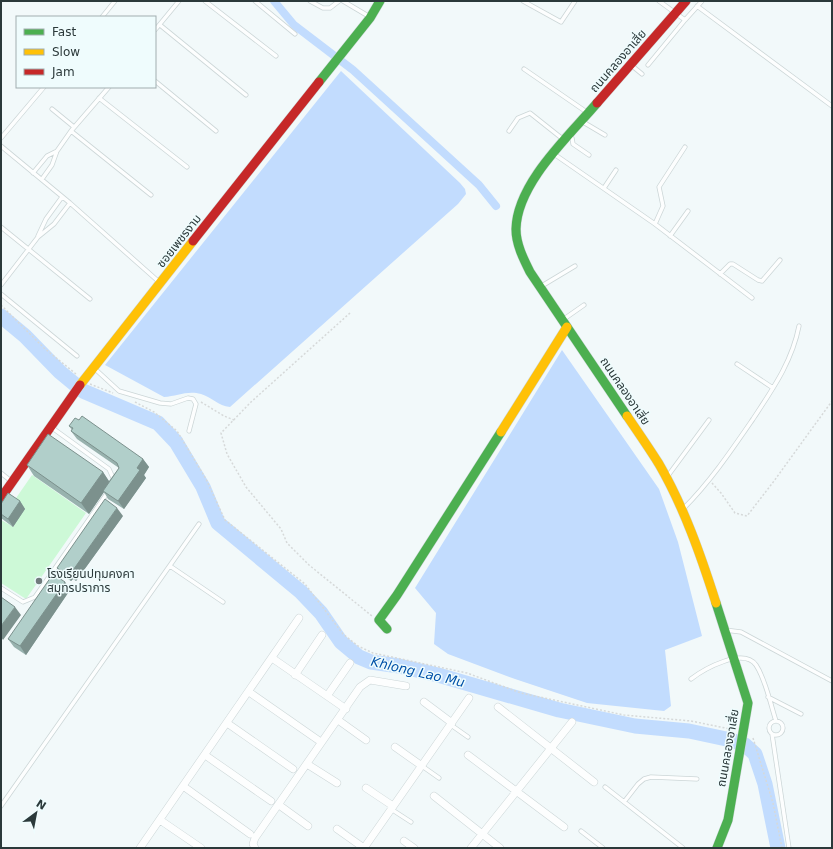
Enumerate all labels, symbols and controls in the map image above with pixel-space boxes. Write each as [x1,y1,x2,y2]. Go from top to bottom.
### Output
legend [16,16,156,88]
text: Fast [52,25,76,39]
street label: ถนนคลองอาเสี่ย [585,25,649,95]
text: Slow [52,45,80,59]
text: Jam [51,65,75,79]
street label: ซอยเพชรงาม [154,212,204,270]
street label: ถนนคลองอาเสี่ย [597,353,654,428]
place label: โรงเรียนปทุมคงคา สมุทรปราการ [47,567,135,595]
marker: โรงเรียนปทุมคงคา สมุทรปราการ [34,576,44,586]
water label: Khlong Lao Mu [370,654,466,690]
street label: ถนนคลองอาเสี่ย [712,708,742,788]
north arrow [16,793,56,833]
text: N [34,797,48,813]

